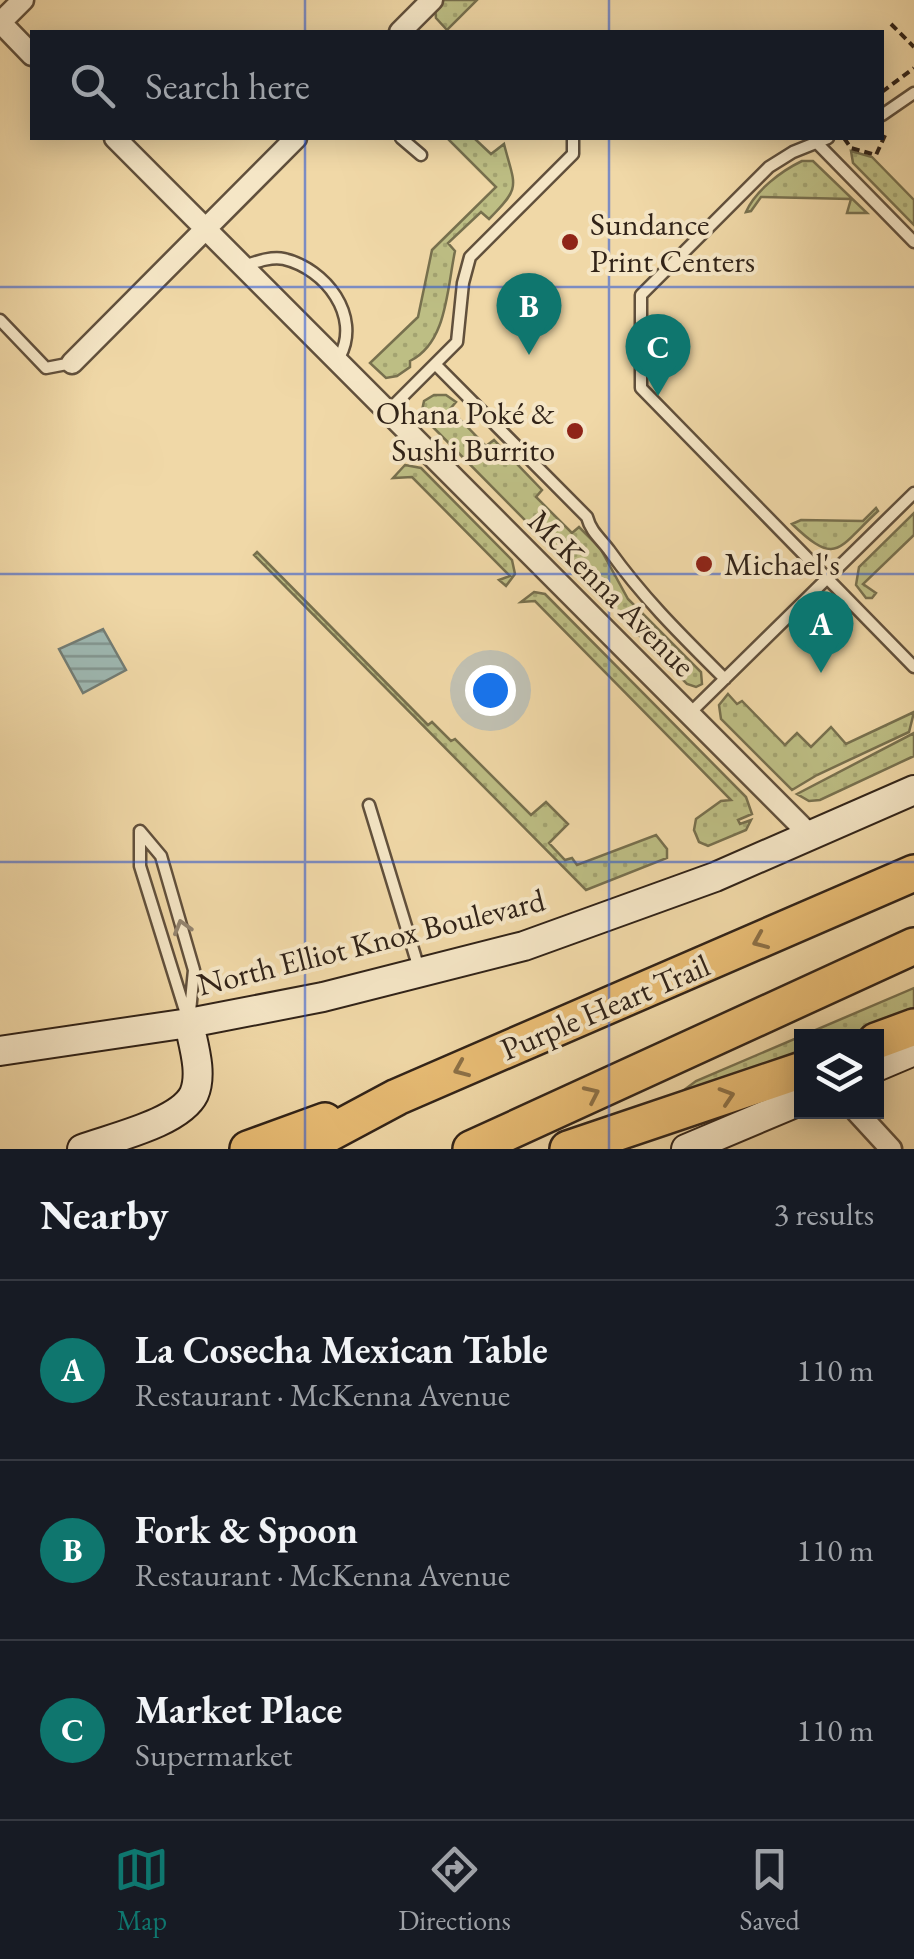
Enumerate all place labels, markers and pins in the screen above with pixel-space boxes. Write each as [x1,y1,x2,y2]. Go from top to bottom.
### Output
place label: Sundance Print Centers [590,203,755,282]
marker: Sundance Print Centers [559,231,581,253]
pin: B [496,272,562,355]
pin: C [626,314,690,396]
place label: Ohana Poké & Sushi Burrito [376,392,555,471]
marker: Ohana Poké & Sushi Burrito [564,420,586,442]
place label: Michael's [724,543,840,585]
marker: Michael's [693,553,715,575]
pin: A [788,590,854,673]

